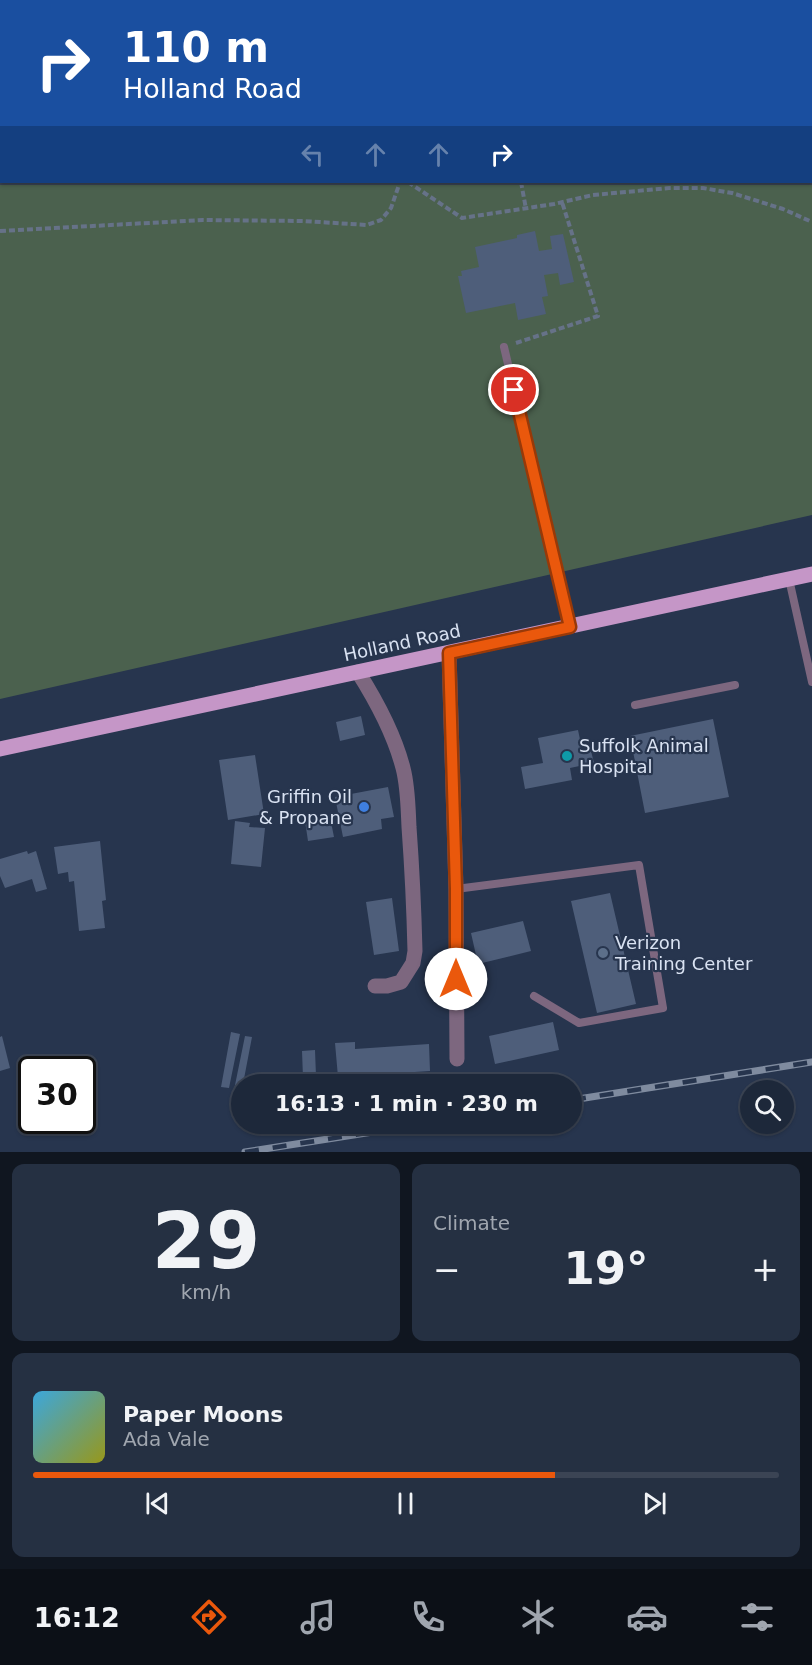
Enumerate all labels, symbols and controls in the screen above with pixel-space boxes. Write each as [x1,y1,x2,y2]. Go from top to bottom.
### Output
text: 110 m [123,23,269,72]
icon: right [24,24,102,102]
text: Holland Road [123,73,302,104]
icon: left [296,138,329,171]
icon: ahead [359,138,392,171]
icon: ahead [422,138,455,171]
icon: right [485,138,518,171]
pin [488,364,539,415]
icon: arrive [497,373,530,406]
street label: Holland Road [341,620,462,665]
place label: Suffolk Animal Hospital [579,735,709,777]
marker: Suffolk Animal Hospital [560,749,574,763]
place label: Griffin Oil & Propane [259,786,352,828]
marker: Griffin Oil & Propane [357,800,371,814]
place label: Verizon Training Center [614,932,753,974]
marker: Verizon Training Center [596,946,610,960]
position arrow [424,947,488,1011]
speed limit sign: 30 [18,1056,96,1134]
map controls [740,1080,794,1134]
button: search [740,1080,794,1134]
text: 16:13 · 1 min · 230 m [275,1091,538,1116]
text: 29 [152,1196,260,1286]
text: Climate [433,1211,510,1235]
text: 19° [563,1242,649,1295]
text: − [433,1250,461,1289]
text: + [751,1250,779,1289]
text: km/h [181,1280,231,1304]
text: Paper Moons [123,1402,283,1427]
text: Ada Vale [123,1427,210,1451]
icon: previous [141,1487,174,1520]
icon: pause [389,1487,422,1520]
icon: next [638,1487,671,1520]
icon: directions [188,1596,230,1638]
icon: music [297,1596,339,1638]
icon: phone [407,1596,449,1638]
icon: climate [517,1596,559,1638]
icon: car [626,1596,668,1638]
icon: filters [736,1596,778,1638]
text: 16:12 [34,1602,120,1633]

